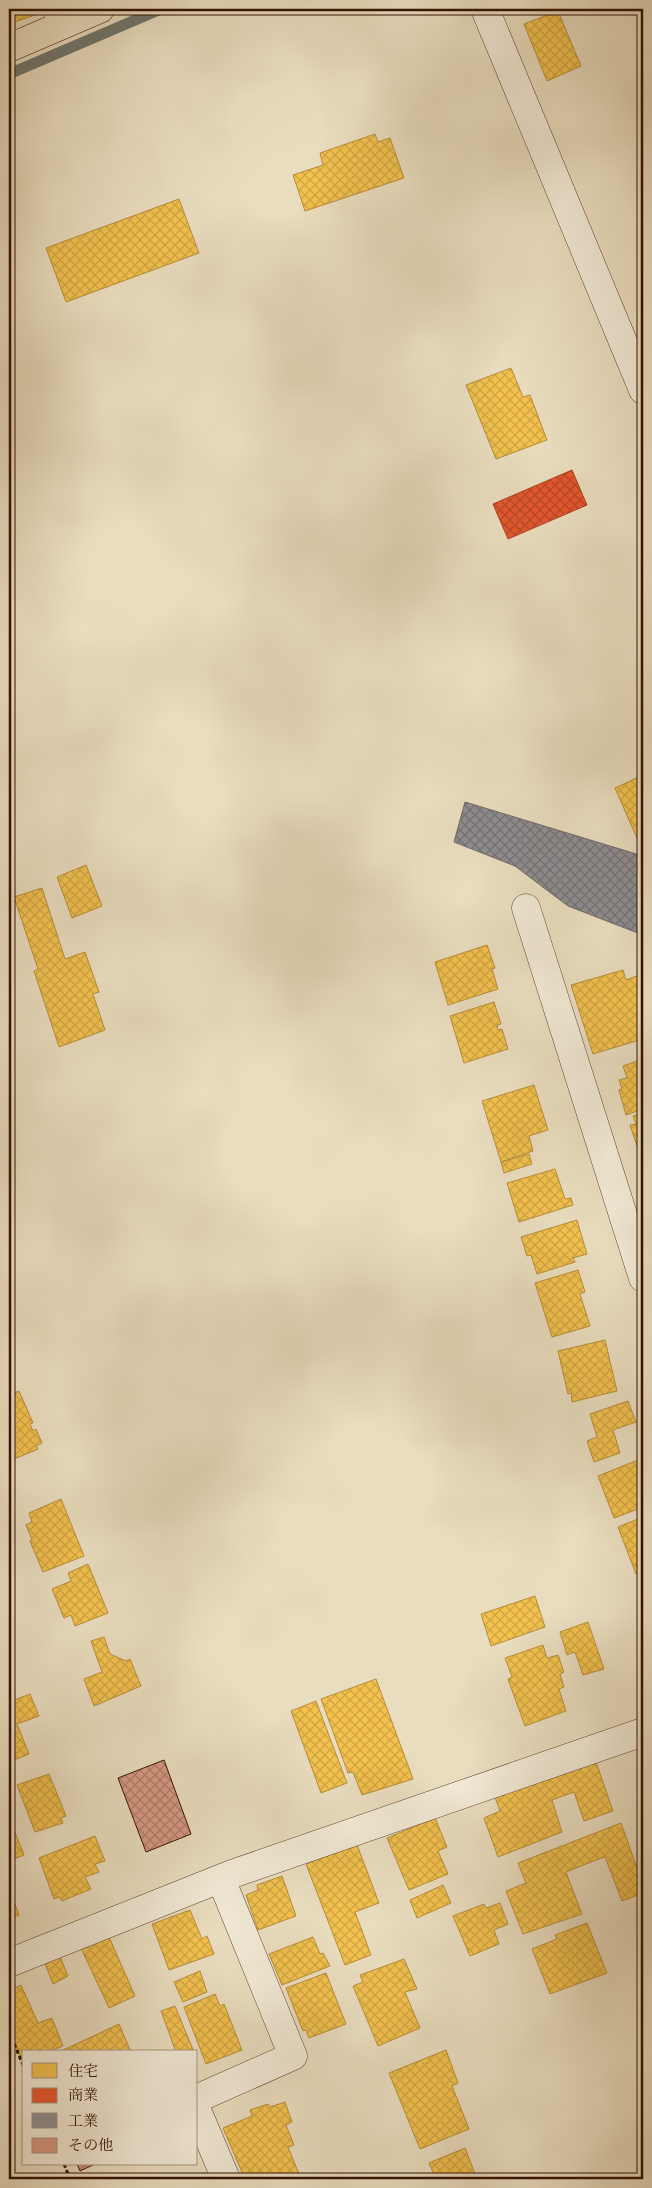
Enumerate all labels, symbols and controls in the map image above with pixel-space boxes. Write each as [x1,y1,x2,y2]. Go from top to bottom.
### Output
legend [22,2050,198,2166]
text: 住宅 [68,2062,98,2081]
text: 商業 [68,2086,98,2105]
text: 工業 [68,2112,98,2131]
text: その他 [68,2136,113,2155]

